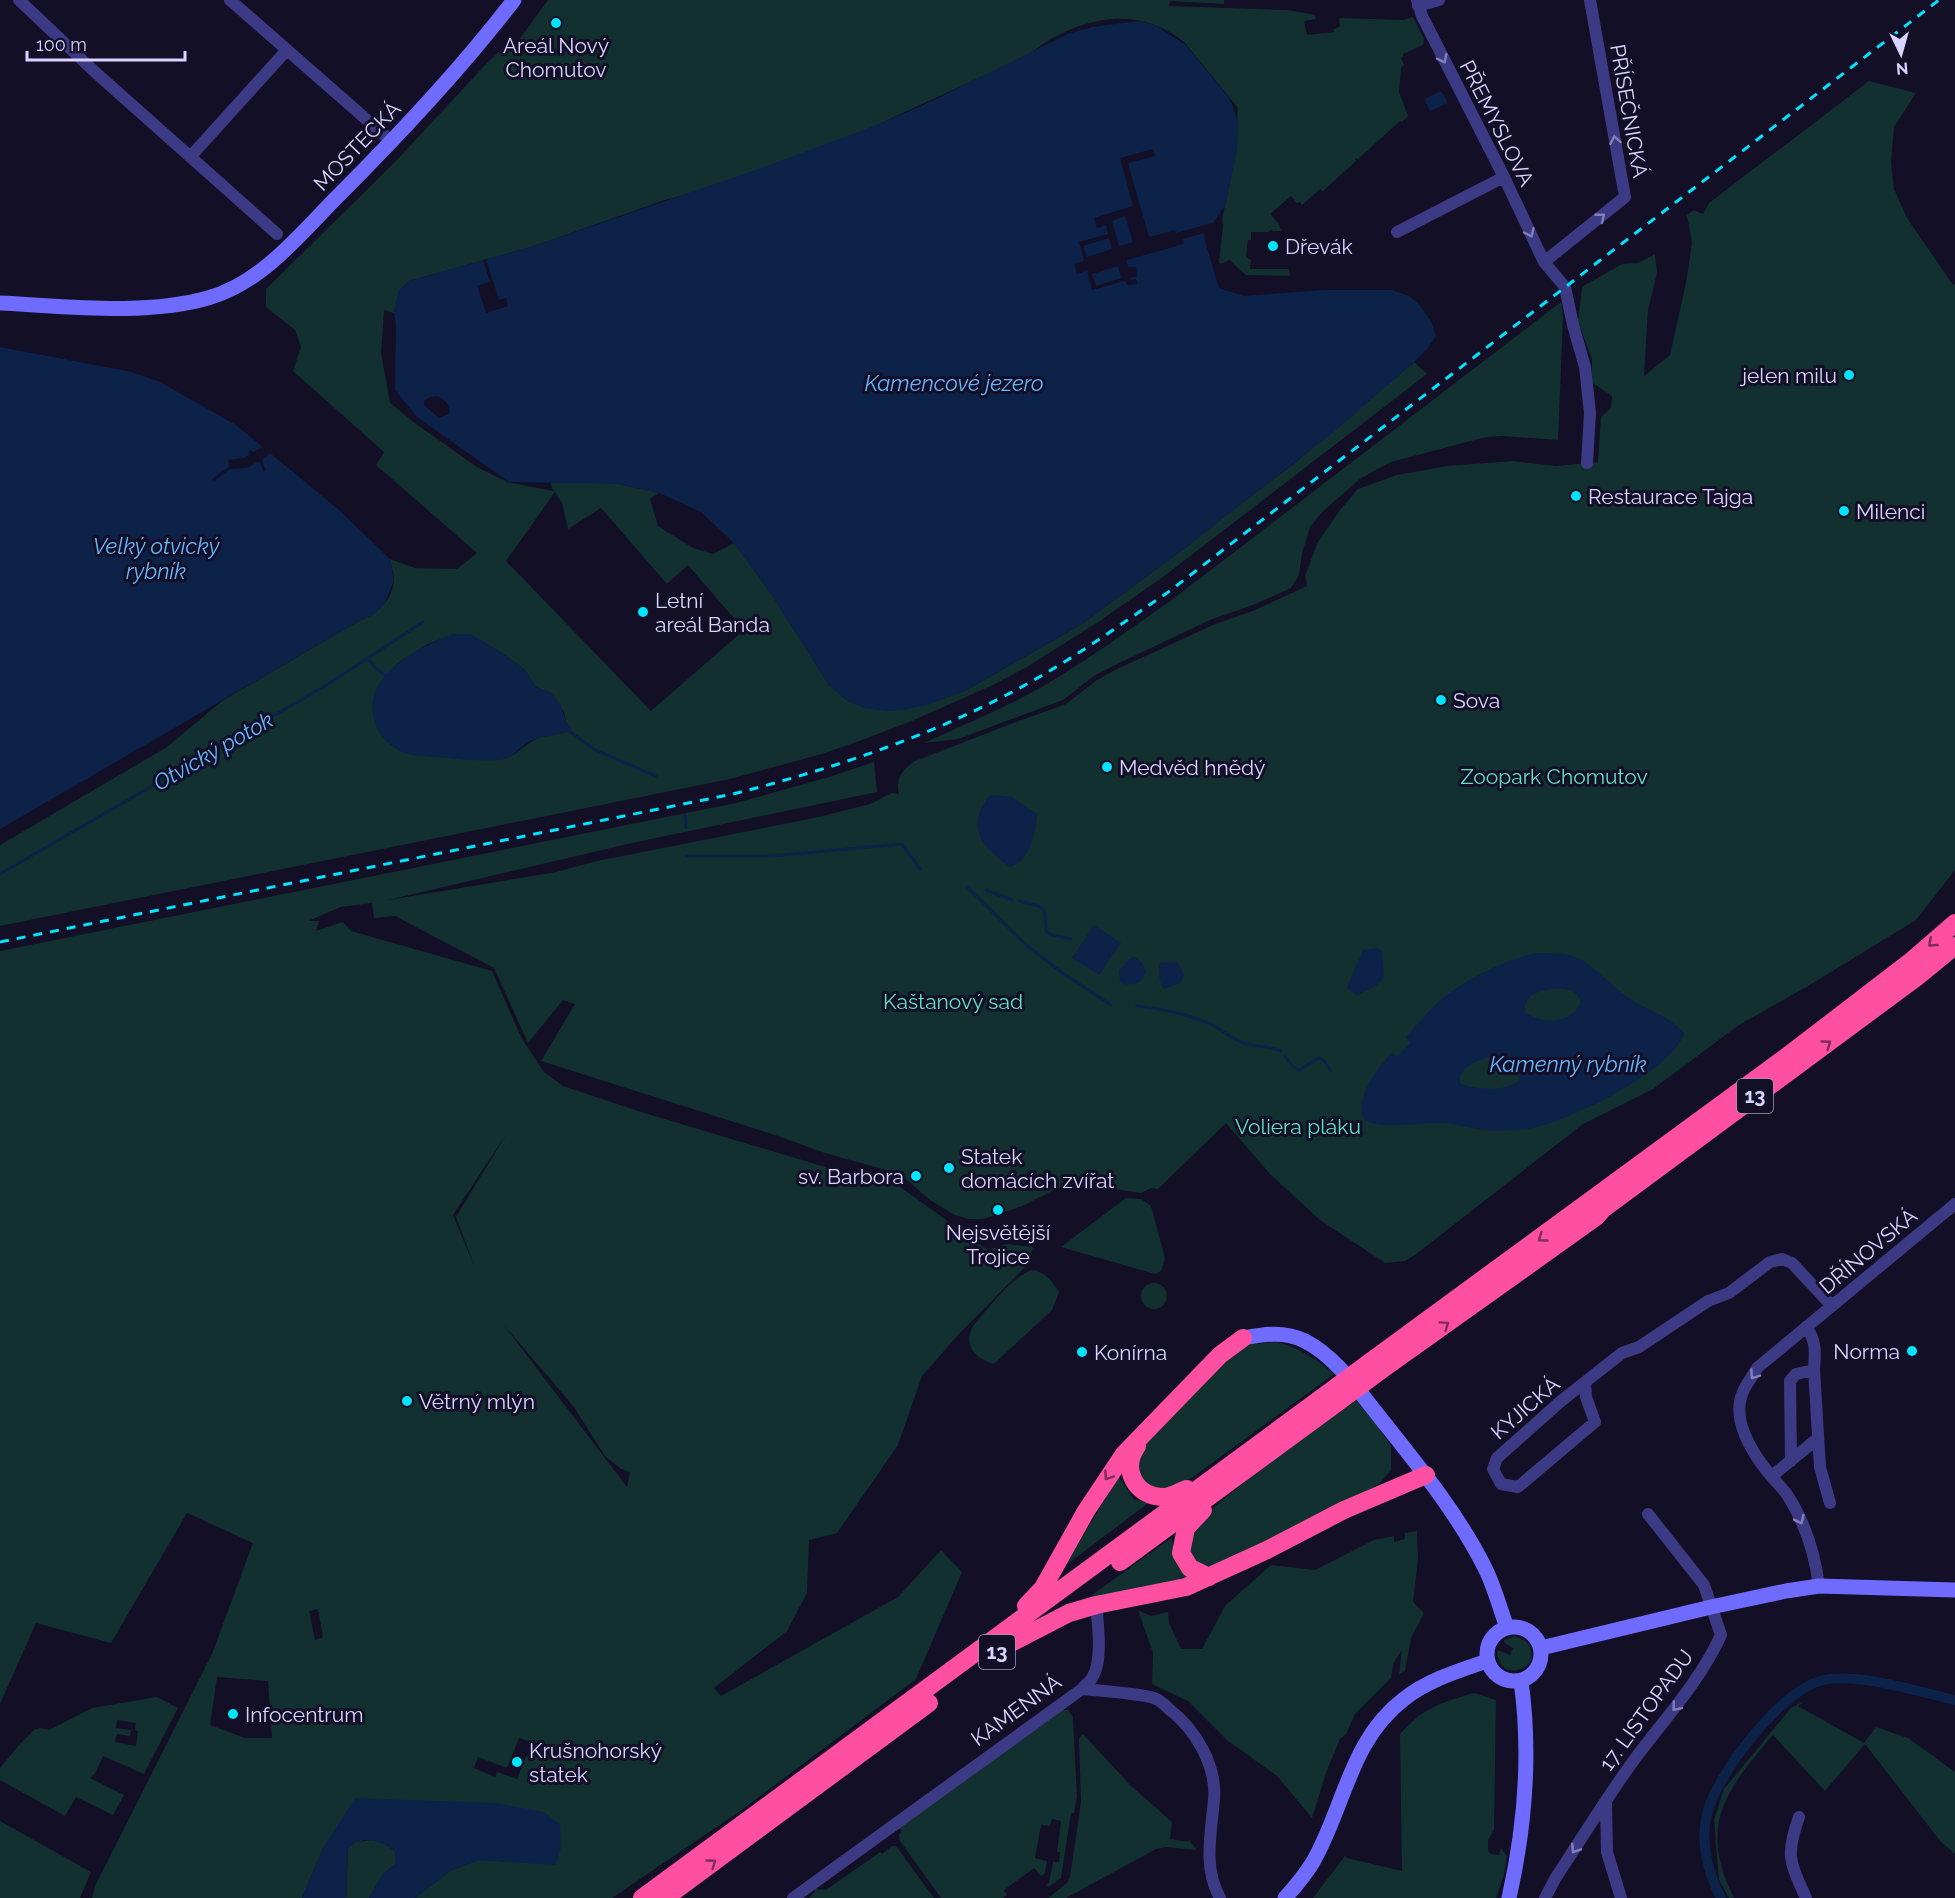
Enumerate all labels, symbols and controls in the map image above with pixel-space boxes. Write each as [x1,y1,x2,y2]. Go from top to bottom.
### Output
marker: Areál Nový Chomutov [549,16,563,30]
scale bar [27,24,184,62]
north arrow [1871,24,1931,84]
place label: Areál Nový Chomutov [503,33,609,82]
text: 100 m [36,34,87,55]
street label: PŘÍSEČNICKÁ [1605,42,1653,180]
one-way arrow [1436,52,1447,63]
street label: PŘEMYSLOVA [1455,56,1539,190]
text: N [1895,58,1909,78]
street label: MOSTECKÁ [308,96,406,196]
one-way arrow [1609,135,1621,144]
one-way arrow [1594,213,1605,224]
one-way arrow [1523,227,1535,238]
place label: Dřevák [1285,234,1353,259]
marker: Dřevák [1266,239,1280,253]
place label: jelen milu [1739,363,1837,388]
marker: jelen milu [1842,368,1856,382]
water label: Kamencové jezero [864,370,1044,396]
place label: Restaurace Tajga [1588,484,1753,509]
marker: Restaurace Tajga [1569,489,1583,503]
place label: Milenci [1856,499,1925,524]
marker: Milenci [1837,504,1851,518]
water label: Velký otvický rybník [93,533,221,584]
place label: Letní areál Banda [655,588,770,637]
marker: Letní areál Banda [636,605,650,619]
place label: Sova [1453,688,1500,713]
marker: Sova [1434,693,1448,707]
water label: Otvický potok [148,706,278,796]
place label: Medvěd hnědý [1119,755,1265,780]
marker: Medvěd hnědý [1100,760,1114,774]
park label: Zoopark Chomutov [1460,764,1648,789]
one-way arrow [1928,936,1939,947]
park label: Kaštanový sad [883,989,1023,1014]
one-way arrow [1820,1040,1831,1051]
water label: Kamenný rybník [1489,1051,1647,1077]
road number: 13 [1737,1079,1773,1113]
park label: Voliera pláku [1235,1114,1361,1139]
place label: Statek domácích zvířat [961,1144,1114,1193]
marker: Statek domácích zvířat [942,1161,956,1175]
place label: sv. Barbora [798,1164,904,1189]
marker: sv. Barbora [909,1169,923,1183]
marker: Nejsvětější Trojice [991,1203,1005,1217]
street label: DŘÍNOVSKÁ [1814,1203,1922,1299]
place label: Nejsvětější Trojice [946,1220,1051,1269]
one-way arrow [1537,1230,1548,1241]
one-way arrow [1438,1321,1449,1332]
place label: Norma [1833,1339,1900,1364]
place label: Konírna [1094,1340,1167,1365]
marker: Norma [1905,1344,1919,1358]
marker: Konírna [1075,1345,1089,1359]
one-way arrow [1750,1368,1761,1379]
street label: KYJICKÁ [1486,1371,1564,1445]
place label: Větrný mlýn [419,1389,535,1414]
marker: Větrný mlýn [400,1394,414,1408]
one-way arrow [1104,1469,1115,1480]
one-way arrow [1793,1513,1805,1524]
road number: 13 [979,1635,1015,1669]
street label: 17. LISTOPADU [1594,1645,1698,1775]
street label: KAMENNÁ [966,1669,1066,1751]
one-way arrow [1673,1700,1684,1711]
place label: Infocentrum [245,1702,364,1727]
marker: Infocentrum [226,1707,240,1721]
place label: Krušnohorský statek [529,1738,662,1787]
marker: Krušnohorský statek [510,1755,524,1769]
one-way arrow [1571,1843,1582,1854]
one-way arrow [705,1859,716,1870]

